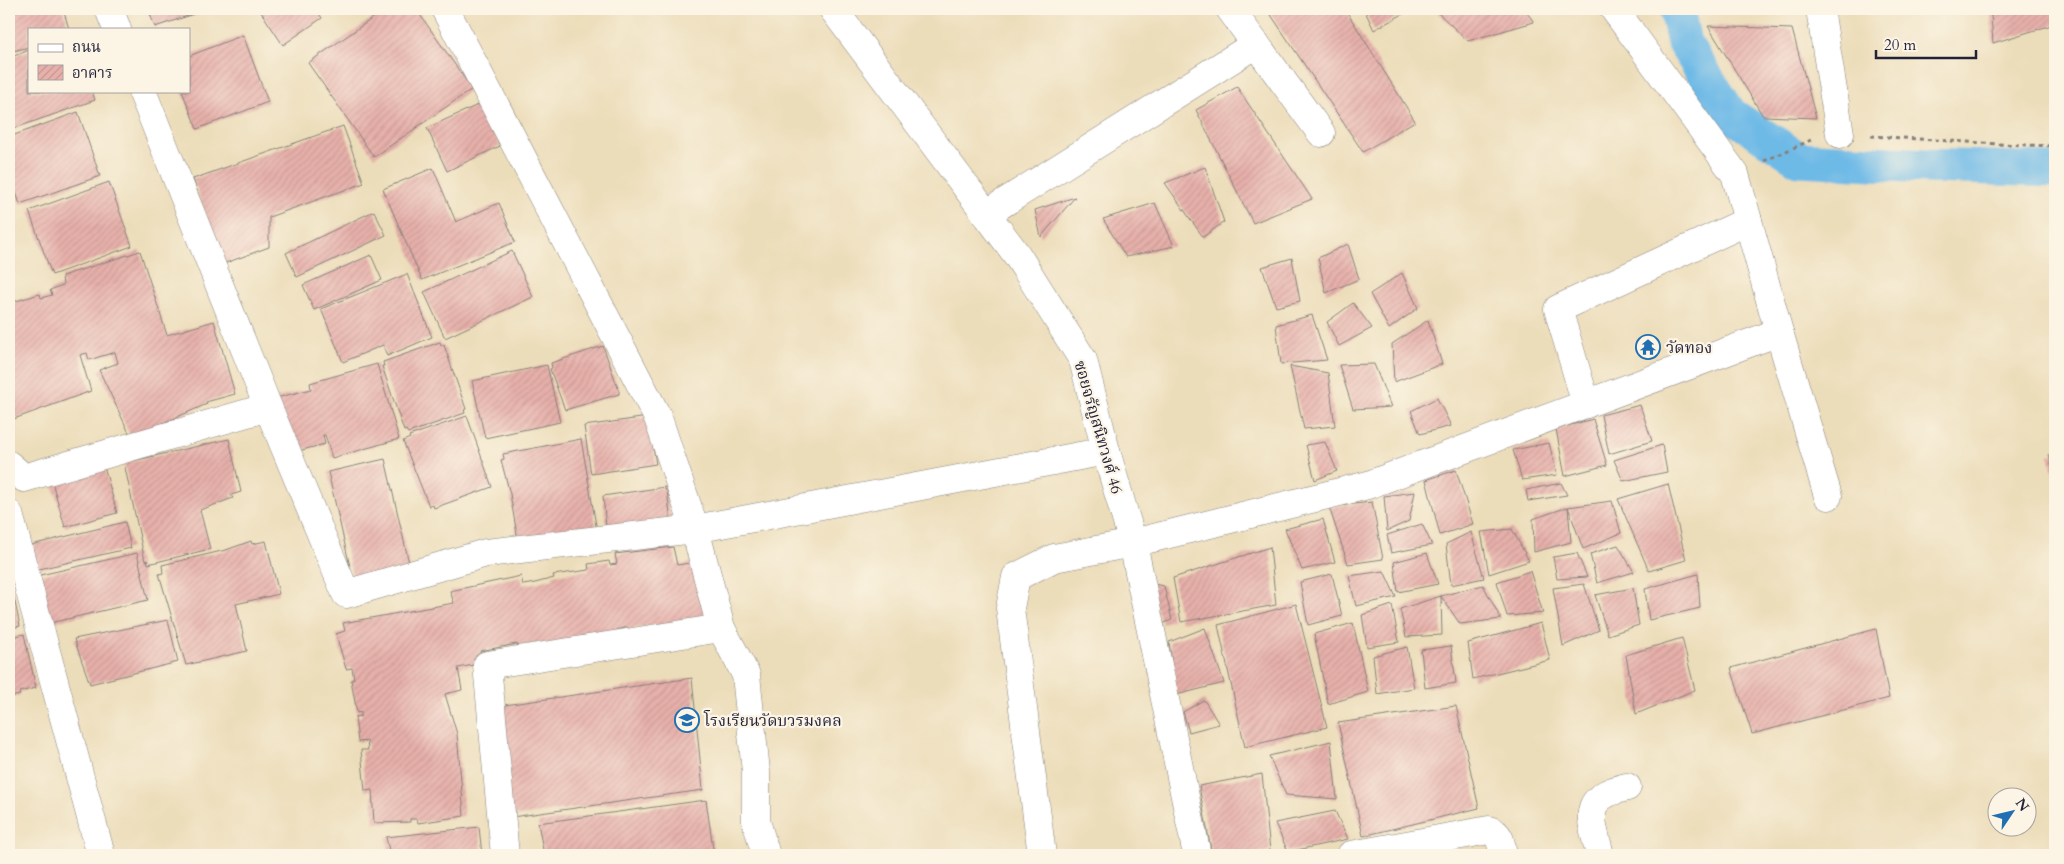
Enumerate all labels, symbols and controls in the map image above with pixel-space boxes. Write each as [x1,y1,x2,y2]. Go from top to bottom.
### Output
legend [28,28,190,92]
scale bar [1876,28,1976,60]
text: 20 m [1884,35,1916,55]
text: ถนน [72,37,101,57]
text: อาคาร [72,63,112,83]
temple icon: วัดทอง [1635,334,1661,360]
place label: วัดทอง [1666,337,1712,359]
street label: ซอยจรัญสนิทวงศ์ 46 [1068,358,1128,497]
school or university icon: โรงเรียนวัดบวรมงคล [674,707,700,733]
place label: โรงเรียนวัดบวรมงคล [703,710,842,732]
north arrow [1986,786,2036,836]
text: N [2011,794,2034,815]

